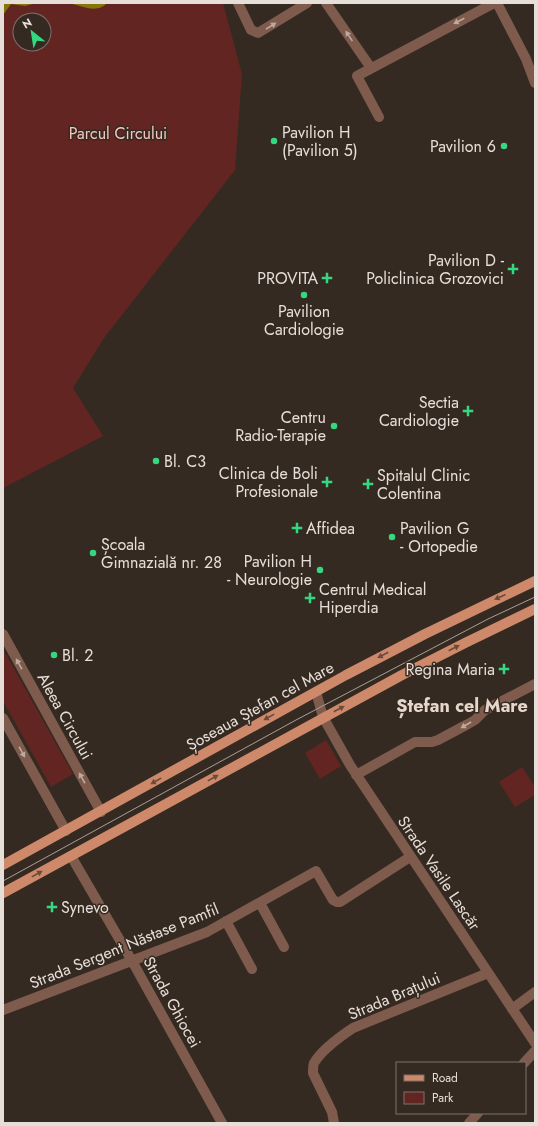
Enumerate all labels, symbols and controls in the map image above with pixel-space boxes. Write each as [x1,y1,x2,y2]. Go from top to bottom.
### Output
north arrow [12,12,52,52]
text: N [19,14,35,32]
one-way arrow [453,18,465,24]
one-way arrow [266,22,276,30]
one-way arrow [345,31,353,41]
place label: Pavilion H (Pavilion 5) [282,121,358,162]
park label: Parcul Circului [69,122,167,145]
place label: Pavilion 6 [430,135,496,158]
marker: Pavilion H (Pavilion 5) [269,136,279,146]
marker: Pavilion 6 [499,141,509,151]
place label: Pavilion D - Policlinica Grozovici [366,249,505,290]
marker: Pavilion D - Policlinica Grozovici [507,263,519,275]
place label: PROVITA [257,267,318,290]
marker: PROVITA [321,272,333,284]
marker: Pavilion Cardiologie [299,290,309,300]
place label: Pavilion Cardiologie [264,300,344,341]
place label: Sectia Cardiologie [379,391,459,432]
marker: Sectia Cardiologie [462,405,474,417]
place label: Centru Radio-Terapie [235,406,326,447]
marker: Centru Radio-Terapie [329,421,339,431]
place label: Bl. C3 [164,450,206,473]
marker: Bl. C3 [151,456,161,466]
place label: Clinica de Boli Profesionale [219,462,318,503]
place label: Spitalul Clinic Colentina [377,464,470,505]
marker: Clinica de Boli Profesionale [321,476,333,488]
marker: Spitalul Clinic Colentina [362,478,374,490]
place label: Affidea [306,517,355,540]
place label: Pavilion G - Ortopedie [400,517,478,558]
marker: Affidea [291,522,303,534]
marker: Pavilion G - Ortopedie [387,532,397,542]
place label: Școala Gimnazială nr. 28 [101,533,222,574]
marker: Școala Gimnazială nr. 28 [88,548,98,558]
place label: Pavilion H - Neurologie [227,550,312,591]
marker: Pavilion H - Neurologie [315,565,325,575]
place label: Centrul Medical Hiperdia [319,578,426,619]
marker: Centrul Medical Hiperdia [304,592,316,604]
one-way arrow [494,594,505,600]
place label: Bl. 2 [62,644,93,667]
one-way arrow [448,645,460,652]
marker: Bl. 2 [49,650,59,660]
one-way arrow [378,652,389,659]
street label: Șoseaua Ștefan cel Mare [182,656,338,756]
one-way arrow [16,658,23,670]
place label: Regina Maria [406,658,495,681]
marker: Regina Maria [498,663,510,675]
street label: Aleea Circului [32,668,98,764]
district label: Ștefan cel Mare [396,693,528,719]
one-way arrow [333,706,345,712]
one-way arrow [263,714,275,721]
one-way arrow [460,722,472,729]
one-way arrow [19,746,25,758]
one-way arrow [78,772,85,784]
one-way arrow [207,775,218,781]
one-way arrow [150,777,162,784]
street label: Strada Vasile Lascăr [392,811,486,935]
one-way arrow [31,870,43,877]
place label: Synevo [61,896,109,919]
street label: Strada Sergent Năstase Pamfil [26,897,222,995]
marker: Synevo [46,901,58,913]
street label: Strada Ghiocei [137,952,207,1052]
street label: Strada Brațului [344,966,444,1026]
legend [396,1062,526,1114]
text: Road [432,1069,458,1087]
text: Park [432,1089,454,1107]

